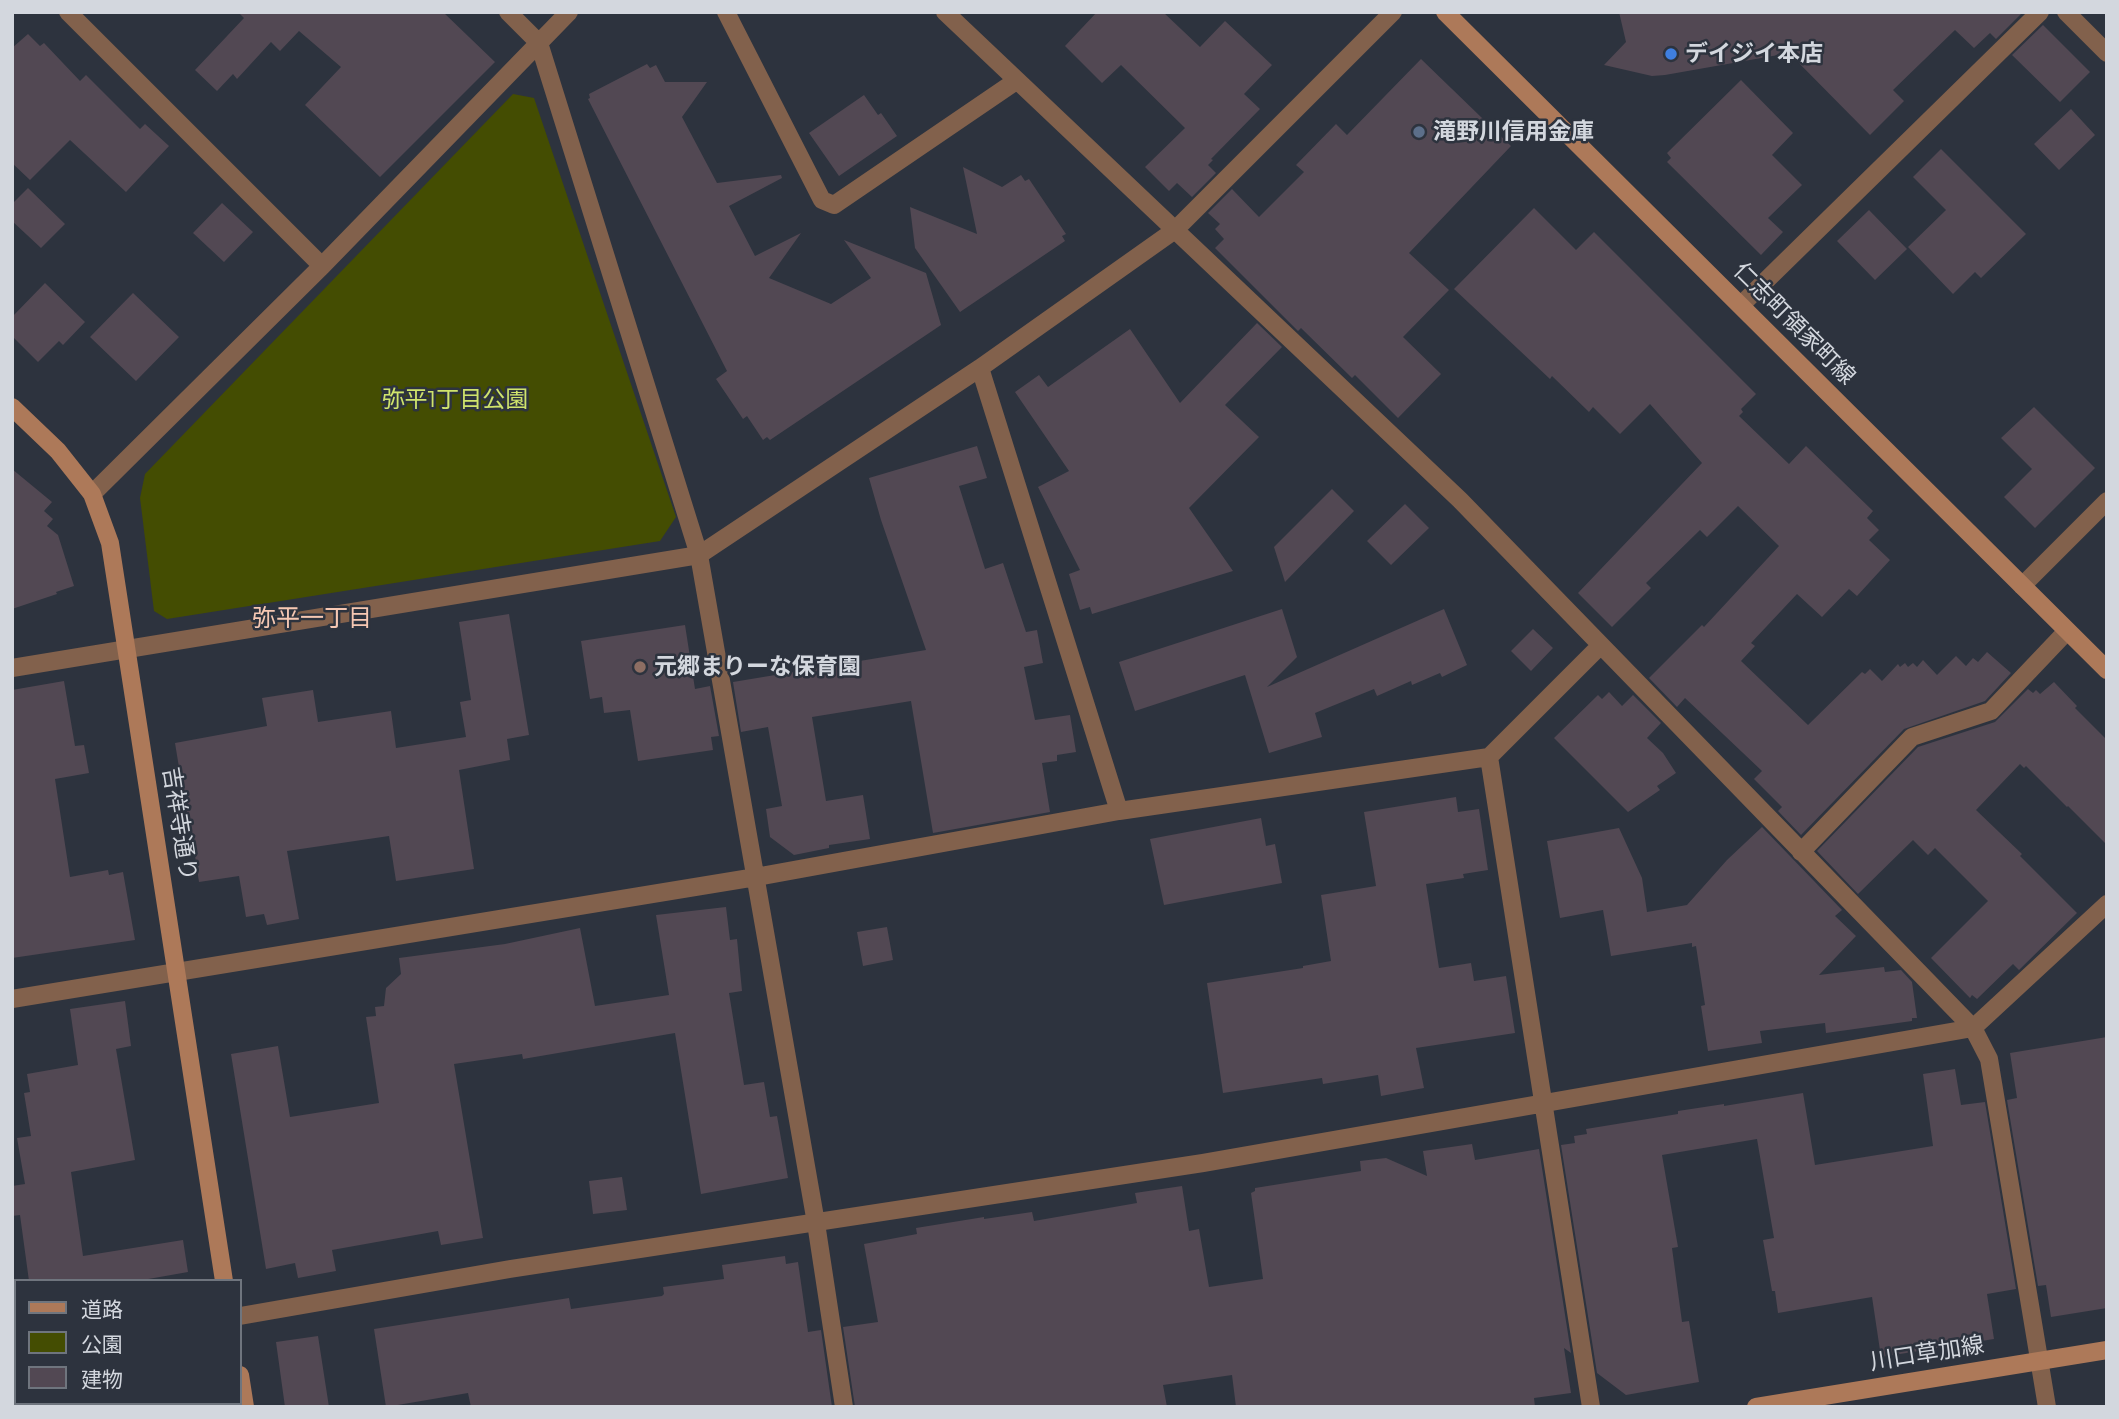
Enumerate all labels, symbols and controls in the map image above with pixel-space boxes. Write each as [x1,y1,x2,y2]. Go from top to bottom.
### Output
place label: デイジイ本店 [1685,40,1823,68]
marker: デイジイ本店 [1663,46,1679,62]
place label: 滝野川信用金庫 [1433,118,1594,146]
marker: 滝野川信用金庫 [1411,124,1427,140]
street label: 仁志町領家町線 [1727,257,1861,391]
park label: 弥平1丁目公園 [382,386,528,414]
district label: 弥平一丁目 [252,605,372,633]
place label: 元郷まりーな保育園 [654,653,861,681]
marker: 元郷まりーな保育園 [632,659,648,675]
street label: 吉祥寺通り [156,765,202,883]
legend [14,1279,242,1405]
text: 道路 [81,1297,123,1322]
street label: 川口草加線 [1868,1331,1986,1377]
text: 公園 [81,1332,123,1357]
text: 建物 [81,1367,123,1392]

